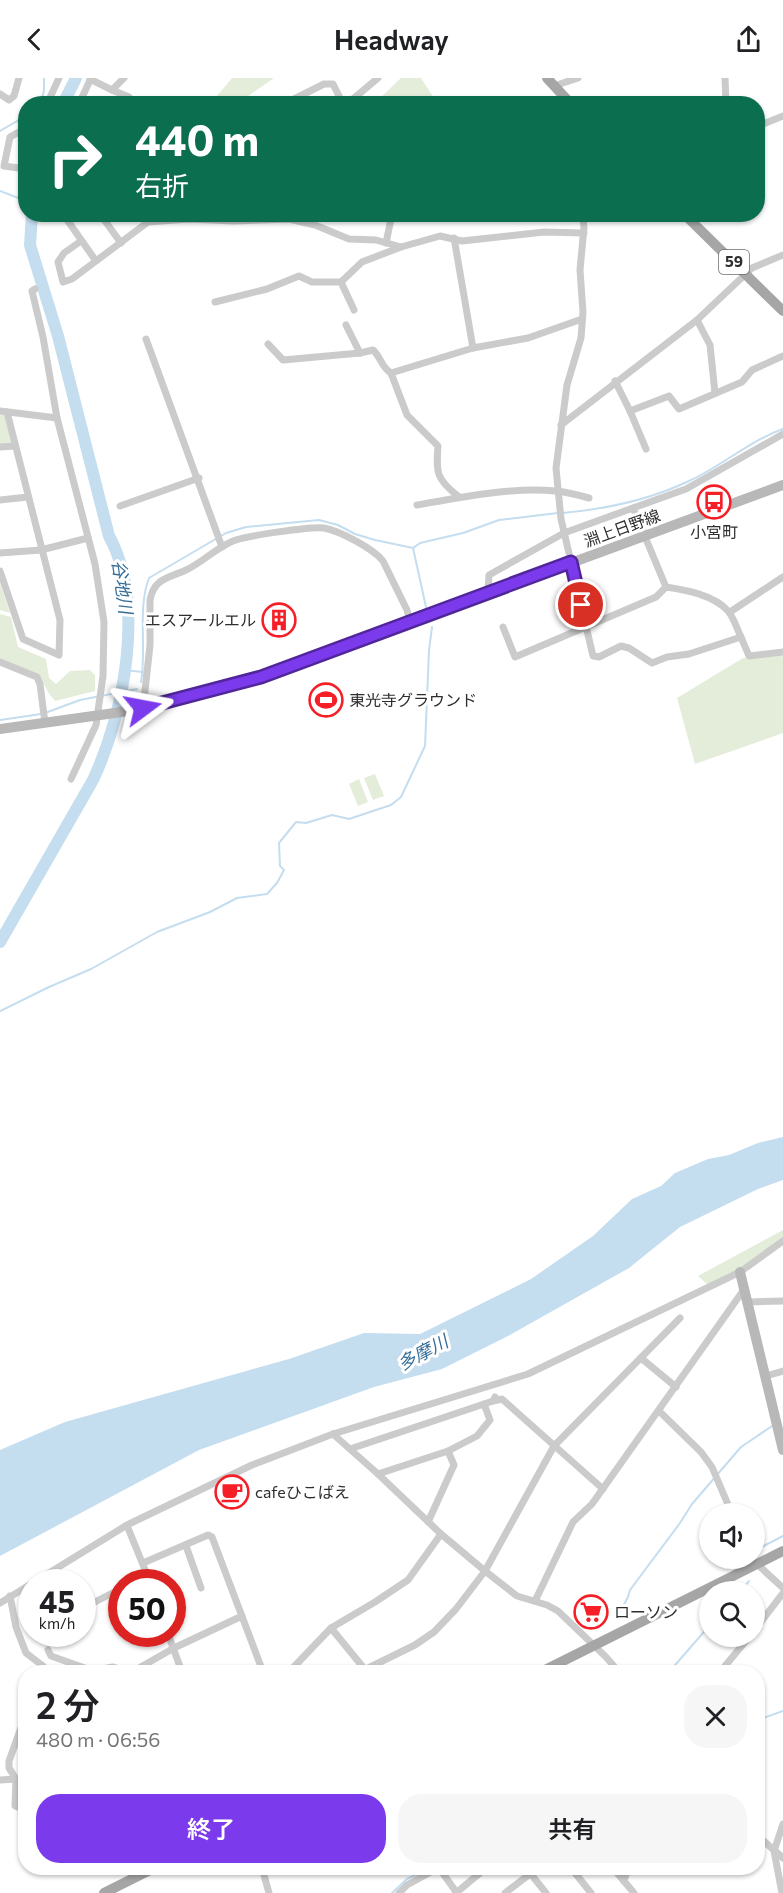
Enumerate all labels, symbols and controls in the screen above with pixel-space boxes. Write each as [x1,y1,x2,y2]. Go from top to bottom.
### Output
icon: back [18,23,51,56]
text: Headway [334,23,449,56]
icon: share [732,23,765,56]
text: 440 m [135,113,259,165]
icon: right [36,120,114,198]
text: 右折 [135,169,189,202]
road number: 59 [719,250,749,274]
bus stop icon: 小宮町 [696,484,732,520]
street label: 淵上日野線 [581,505,663,550]
place label: 小宮町 [690,522,738,541]
water label: 谷地川 [108,559,138,617]
pin [555,579,606,630]
icon: arrive [564,588,597,621]
building icon: エスアールエル [261,602,297,638]
place label: エスアールエル [145,610,256,629]
position arrow [111,676,175,740]
sports icon: 東光寺グラウンド [308,682,344,718]
place label: 東光寺グラウンド [349,690,477,709]
water label: 多摩川 [394,1329,453,1375]
cafe icon: cafeひこばえ [214,1474,250,1510]
place label: cafeひこばえ [255,1482,350,1501]
map controls [699,1503,765,1647]
button: sound [699,1503,765,1569]
speed limit sign: 50 [108,1569,186,1647]
button: search [699,1581,765,1647]
text: 45 [39,1582,75,1619]
supermarket icon: ローソン [573,1594,609,1630]
place label: ローソン [614,1602,678,1621]
text: km/h [39,1614,75,1632]
text: 2 分 [36,1682,99,1726]
button: close [684,1685,747,1748]
text: 480 m · 06:56 [36,1727,160,1751]
button: 終了 [36,1794,386,1863]
button: 共有 [398,1794,747,1863]

